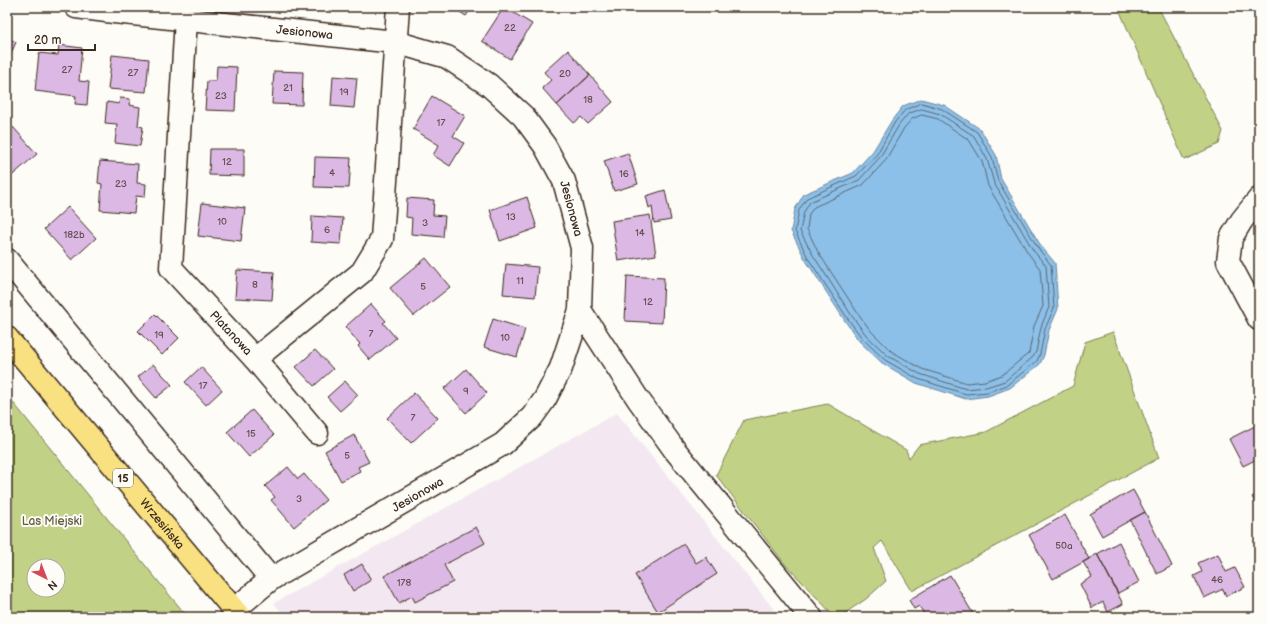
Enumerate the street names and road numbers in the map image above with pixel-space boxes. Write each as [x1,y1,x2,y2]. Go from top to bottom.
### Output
street label: Jesionowa [275,22,334,43]
street label: Jesionowa [557,179,586,238]
street label: Platanowa [207,308,255,359]
road number: 15 [113,469,133,487]
street label: Jesionowa [390,474,447,516]
street label: Wrzesińska [137,495,188,552]

